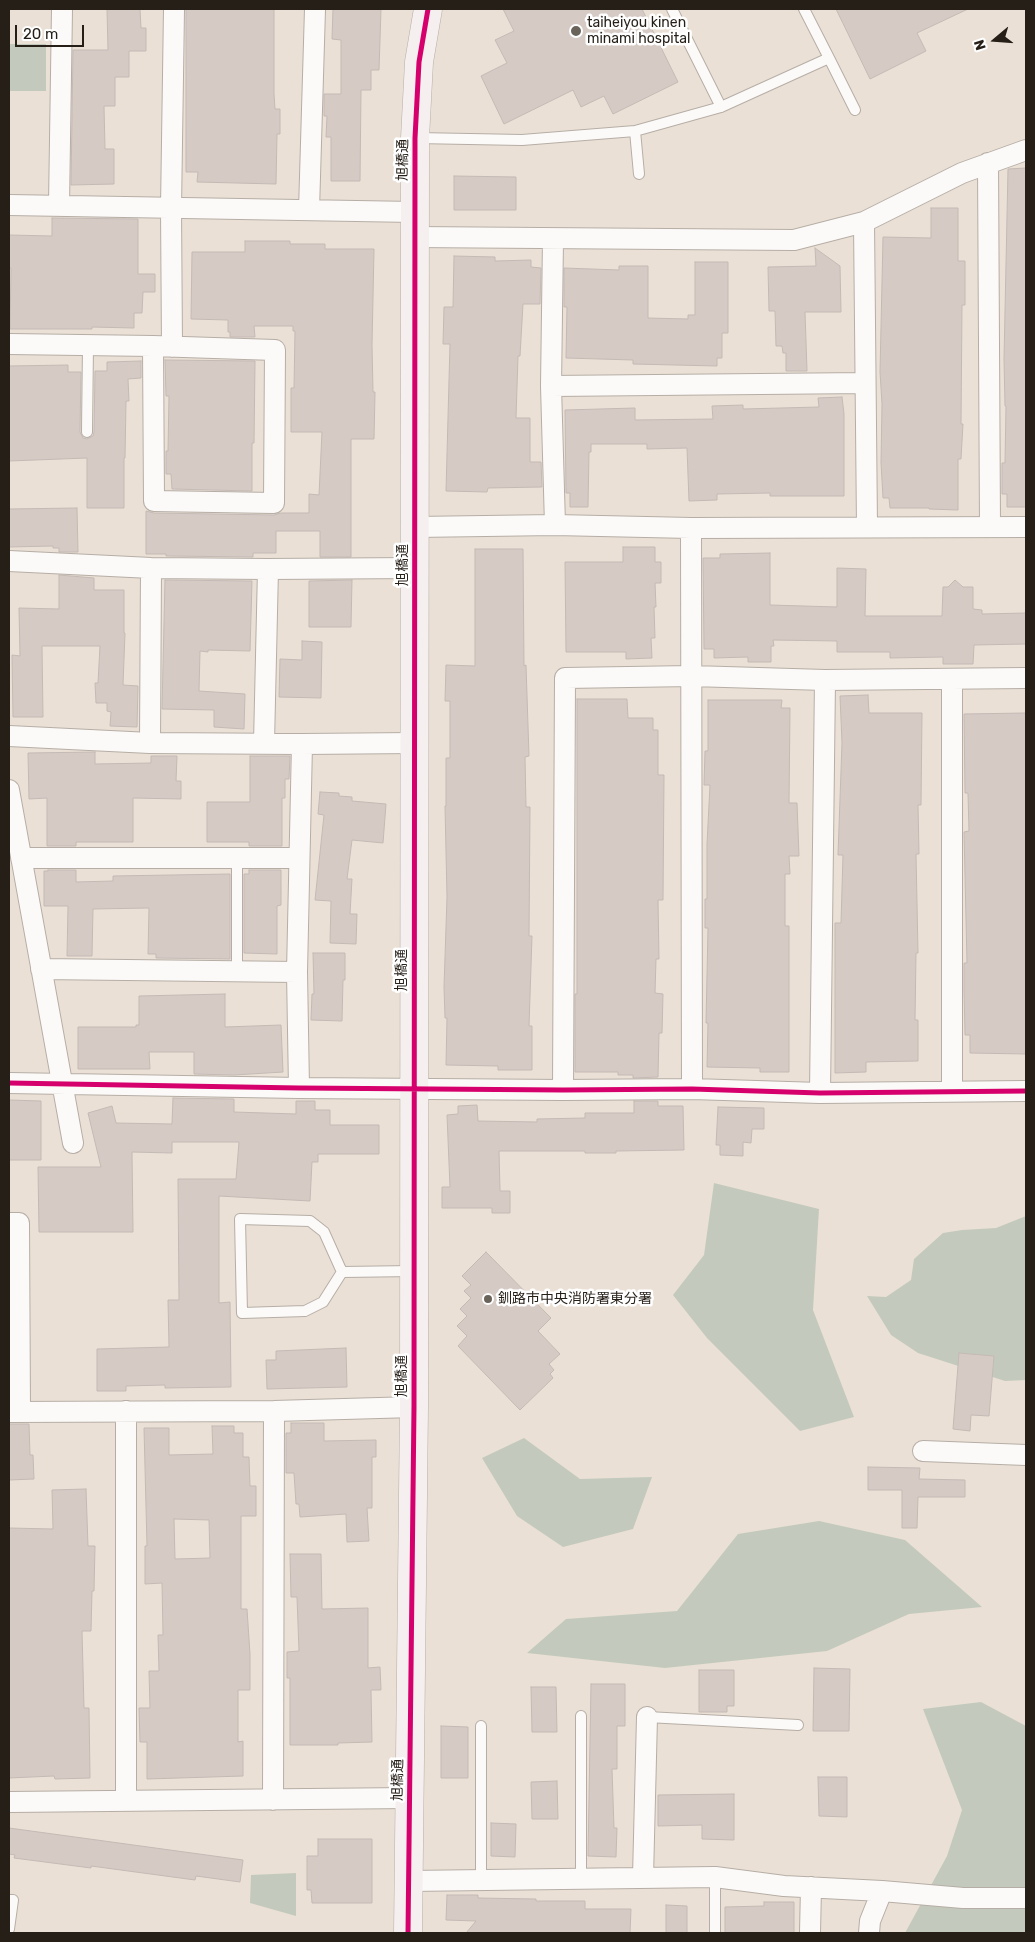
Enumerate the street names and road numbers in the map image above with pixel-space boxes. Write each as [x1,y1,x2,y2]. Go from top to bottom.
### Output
street label: 旭橋通 [394,139,412,181]
street label: 旭橋通 [395,544,411,586]
street label: 旭橋通 [394,949,410,991]
street label: 旭橋通 [394,1355,410,1397]
street label: 旭橋通 [389,1759,407,1801]

